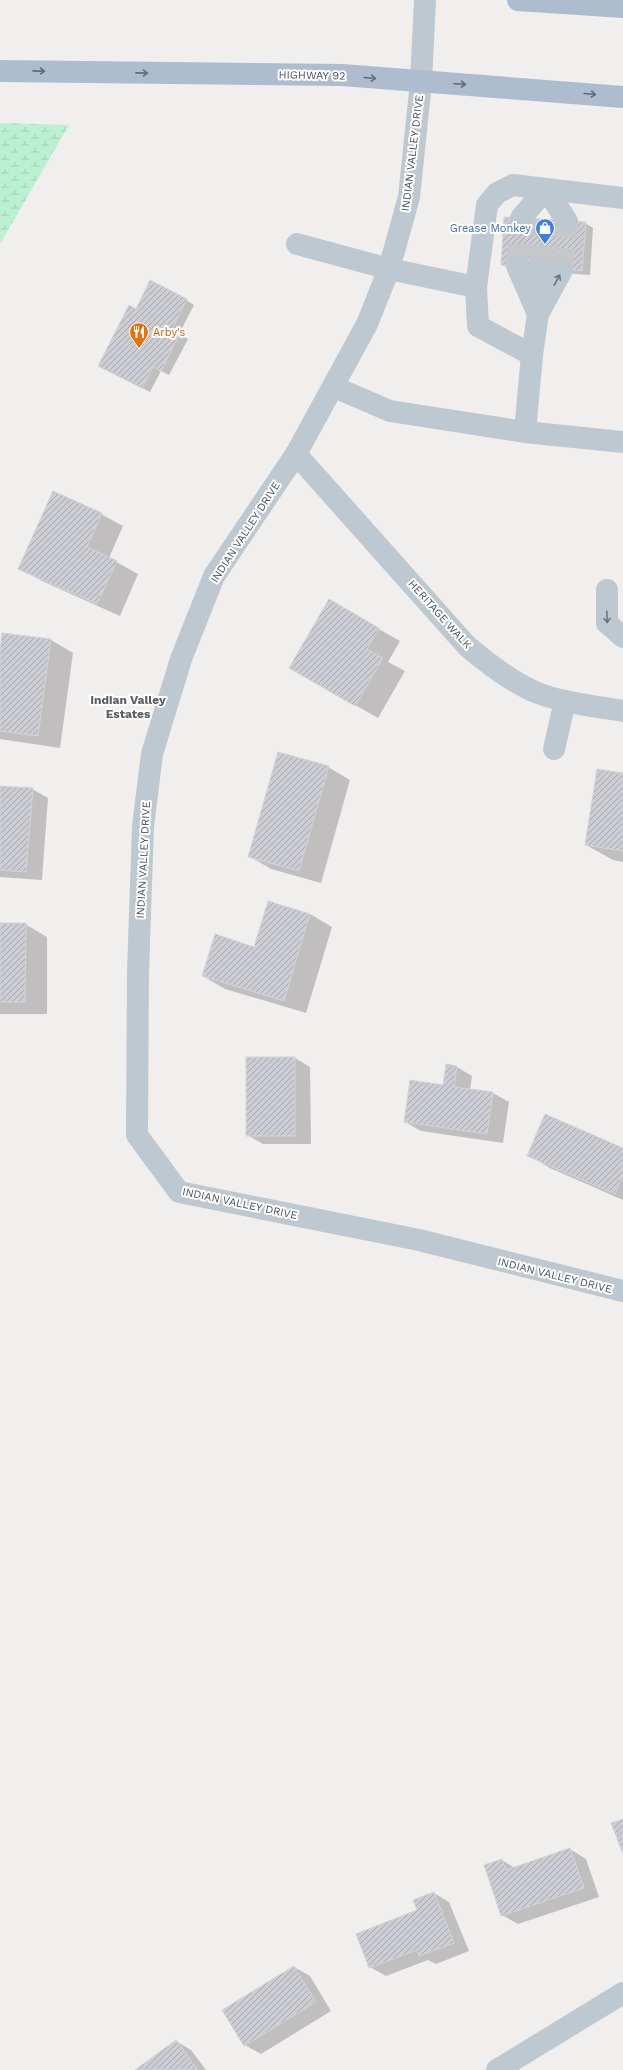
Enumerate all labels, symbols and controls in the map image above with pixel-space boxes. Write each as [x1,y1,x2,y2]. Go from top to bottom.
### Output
one-way arrow [32,67,45,75]
street label: HIGHWAY 92 [278,68,346,83]
one-way arrow [135,69,148,77]
one-way arrow [363,74,376,81]
one-way arrow [453,81,466,88]
one-way arrow [583,90,596,97]
street label: INDIAN VALLEY DRIVE [399,94,426,212]
shop icon: Grease Monkey [534,217,556,245]
place label: Grease Monkey [450,222,531,235]
one-way arrow [553,274,561,286]
restaurant icon: Arby's [128,321,150,349]
place label: Arby's [153,326,186,339]
street label: INDIAN VALLEY DRIVE [208,480,283,585]
street label: HERITAGE WALK [405,577,474,651]
one-way arrow [604,610,611,623]
district label: Indian Valley Estates [90,693,166,721]
street label: INDIAN VALLEY DRIVE [134,801,153,919]
street label: INDIAN VALLEY DRIVE [181,1185,299,1222]
street label: INDIAN VALLEY DRIVE [496,1255,613,1296]

